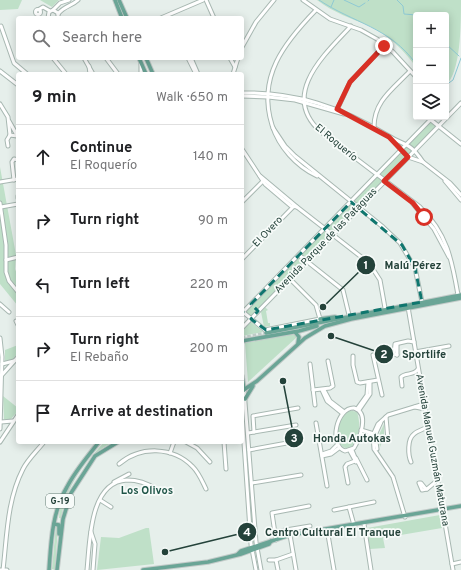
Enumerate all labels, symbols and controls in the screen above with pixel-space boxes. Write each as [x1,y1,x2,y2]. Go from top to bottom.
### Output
map controls [413,12,449,120]
button: + [413,12,449,48]
search box [16,16,244,60]
icon: search [30,27,52,49]
text: Search here [62,29,142,48]
route end [375,37,393,55]
button: − [413,48,449,84]
button: layers [413,84,449,120]
text: 9 min [32,87,76,109]
text: Walk · 650 m [156,90,228,106]
street label: El Roquerío [312,121,360,165]
text: Continue [70,139,132,158]
icon: ahead [32,146,54,168]
text: 140 m [193,149,228,165]
text: El Roquerío [70,158,137,174]
street label: Avenida Parque de las Pataguas [272,185,380,297]
route start [415,208,433,226]
icon: right [32,210,54,232]
text: Turn right [70,211,139,230]
text: 90 m [198,213,228,229]
street label: El Overo [250,214,286,250]
callout: Malú Pérez [356,254,449,277]
text: 1 [364,258,368,274]
text: Malú Pérez [385,259,441,273]
icon: left [32,274,54,296]
text: Turn left [70,275,130,294]
text: 220 m [190,277,228,293]
text: Turn right [70,331,139,350]
icon: right [32,338,54,360]
text: 200 m [189,341,228,357]
callout: Sportlife [374,342,454,365]
text: 2 [380,347,388,363]
text: Sportlife [402,348,446,362]
text: El Rebaño [70,350,129,366]
street label: Avenida Manuel Guzmán Maturana [412,373,452,527]
icon: arrive [32,402,54,424]
text: Arrive at destination [70,403,213,422]
callout: Honda Autokas [284,427,399,450]
text: 3 [290,431,298,447]
text: Honda Autokas [313,432,391,446]
district label: Los Olivos [121,484,173,498]
road number: G-19 [46,494,74,508]
callout: Centro Cultural El Tranque [237,520,409,543]
text: 4 [243,525,251,541]
text: Centro Cultural El Tranque [265,526,401,540]

